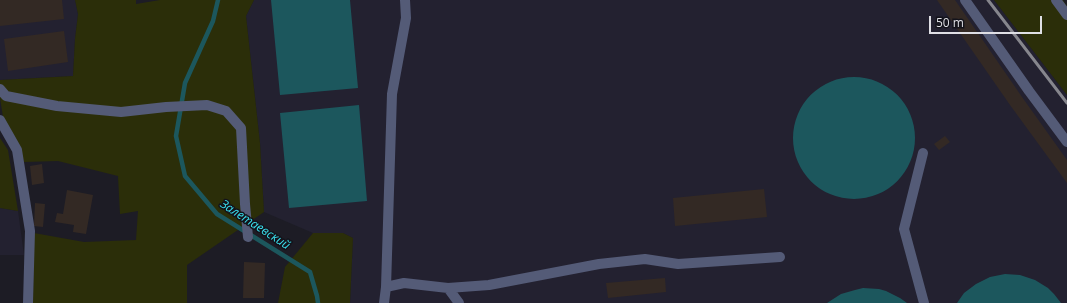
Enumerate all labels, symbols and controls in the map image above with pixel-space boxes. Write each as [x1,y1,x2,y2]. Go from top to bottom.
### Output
scale bar [931,8,1044,34]
text: 50 m [936,14,964,31]
water label: Залетаевский [217,197,293,253]

